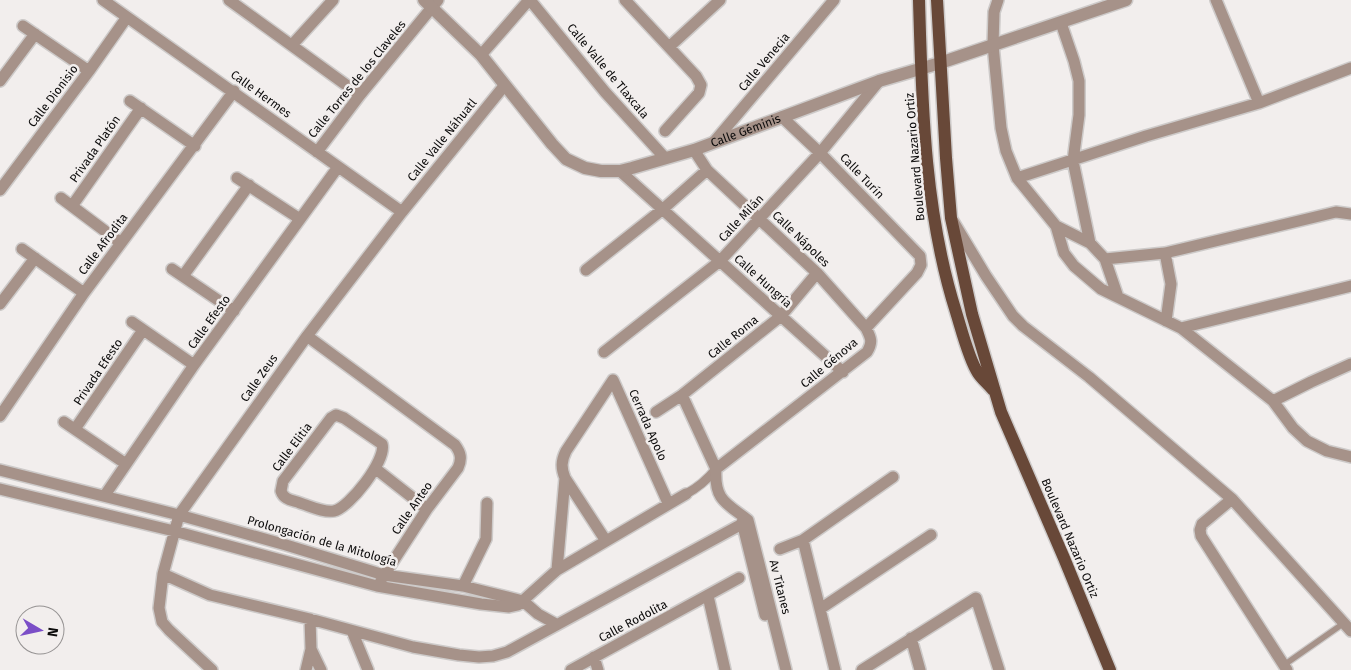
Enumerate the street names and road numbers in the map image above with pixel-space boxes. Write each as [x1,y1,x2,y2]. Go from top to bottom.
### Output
street label: Calle Torres de los Claveles [305,17,409,141]
street label: Calle Valle de Tlaxcala [564,21,652,121]
street label: Calle Venecia [736,30,792,94]
street label: Calle Dionisio [25,62,81,130]
street label: Calle Hermes [228,67,294,121]
street label: Boulevard Nazario Ortiz [902,92,928,222]
street label: Calle Valle Náhuatl [404,96,480,184]
street label: Calle Géminis [709,111,783,150]
street label: Privada Platón [67,113,123,185]
street label: Calle Turín [837,150,887,202]
street label: Calle Milán [716,191,766,245]
street label: Calle Nápoles [769,208,833,270]
street label: Calle Afrodita [75,211,131,277]
street label: Calle Hungría [731,251,795,311]
street label: Calle Efesto [185,292,233,352]
street label: Calle Roma [705,312,761,362]
street label: Calle Génova [798,335,860,391]
street label: Privada Efesto [71,336,125,408]
street label: Calle Zeus [238,351,281,404]
street label: Cerrada Apolo [626,387,670,463]
street label: Calle Elitia [269,420,315,474]
street label: Boulevard Nazario Ortiz [1038,476,1102,600]
street label: Calle Anteo [389,479,435,537]
street label: Prolongación de la Mitología [246,513,398,569]
street label: Av Titanes [766,558,794,616]
street label: Calle Rodolita [596,597,670,645]

